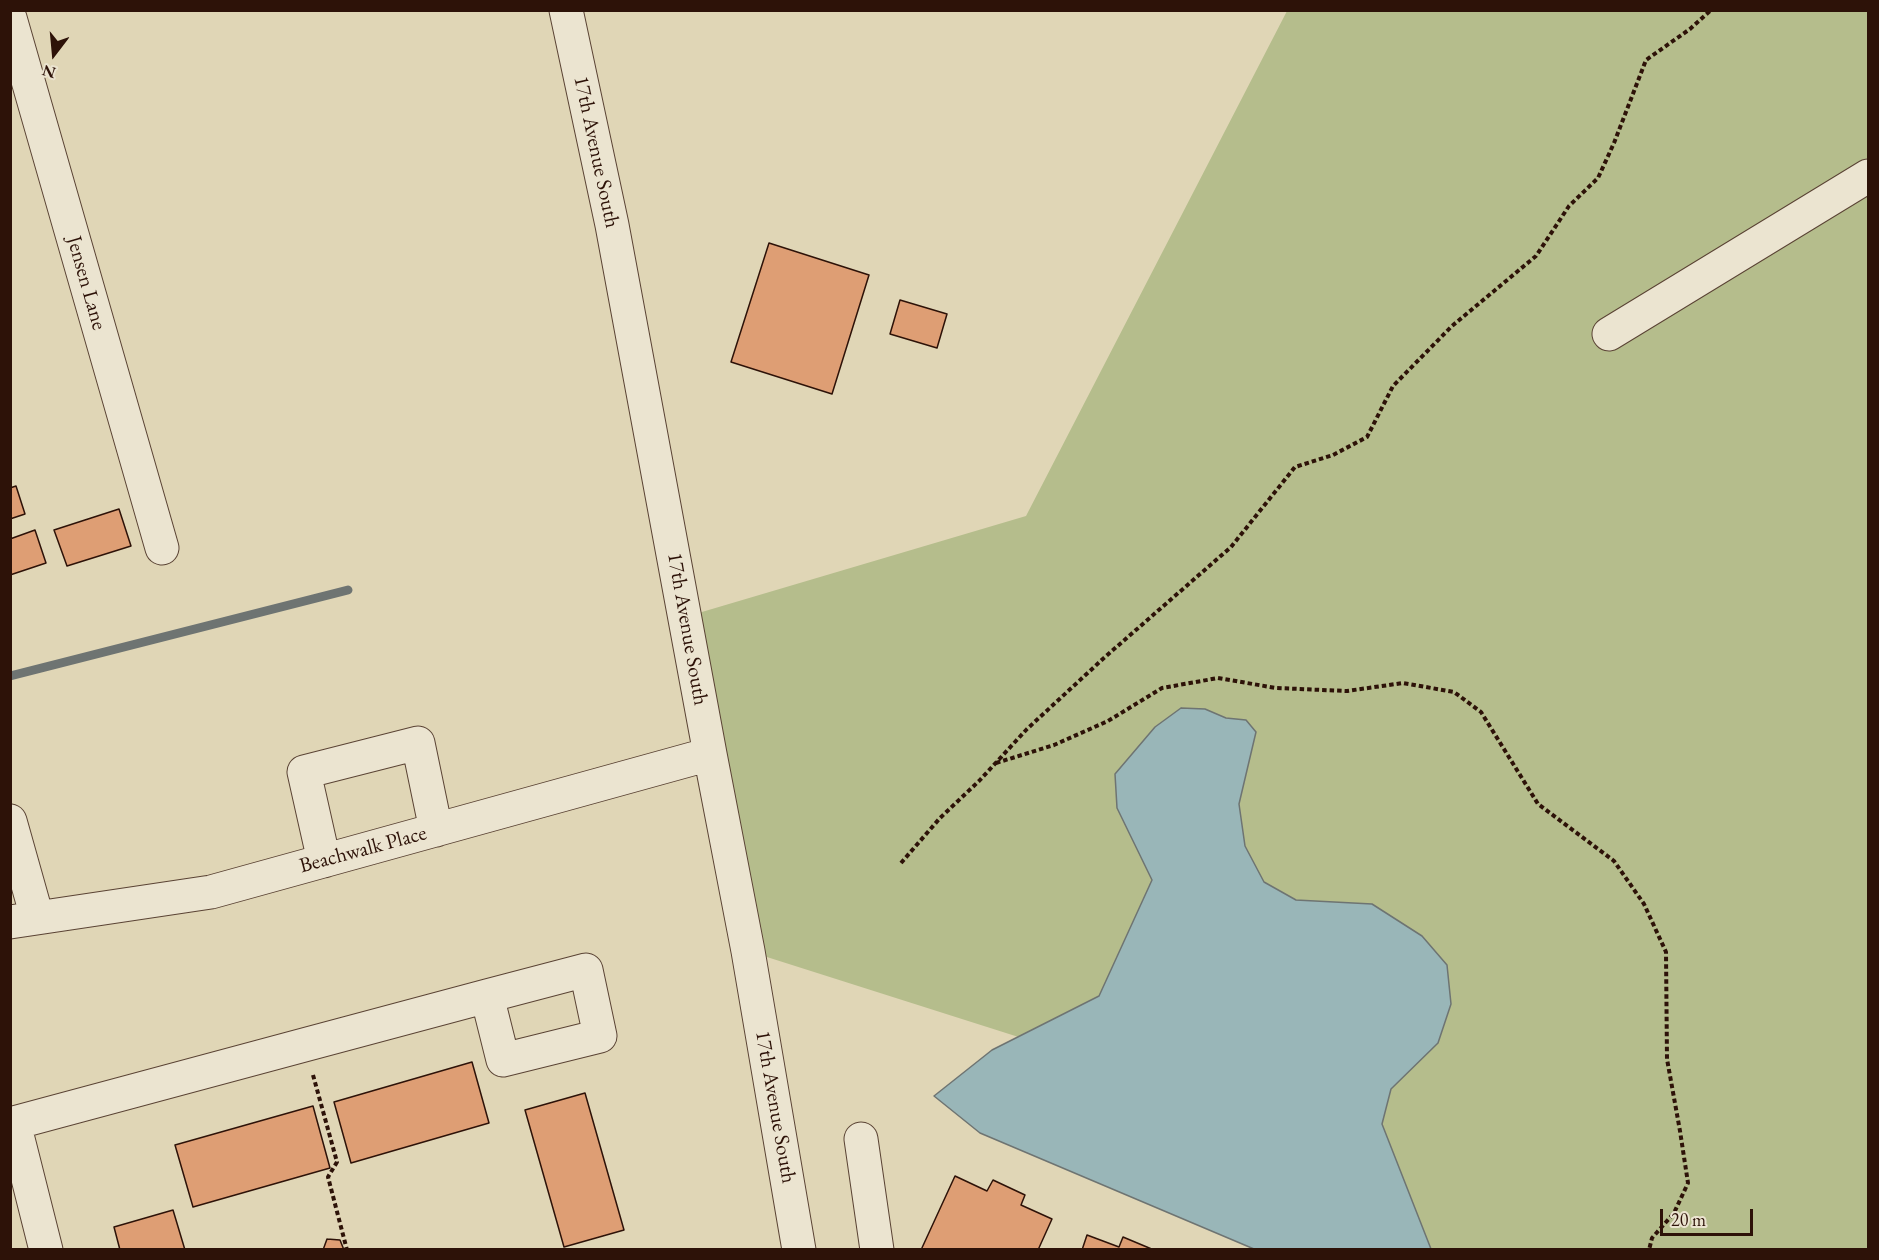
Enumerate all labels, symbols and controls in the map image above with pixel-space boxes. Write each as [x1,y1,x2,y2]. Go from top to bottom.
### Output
north arrow [24,24,84,84]
text: N [40,60,58,84]
street label: 17th Avenue South [568,74,624,230]
street label: Jensen Lane [61,233,111,333]
street label: 17th Avenue South [661,551,713,707]
street label: Beachwalk Place [297,821,429,879]
street label: 17th Avenue South [749,1029,801,1185]
scale bar [1663,1197,1756,1235]
text: 20 m [1671,1208,1706,1231]

